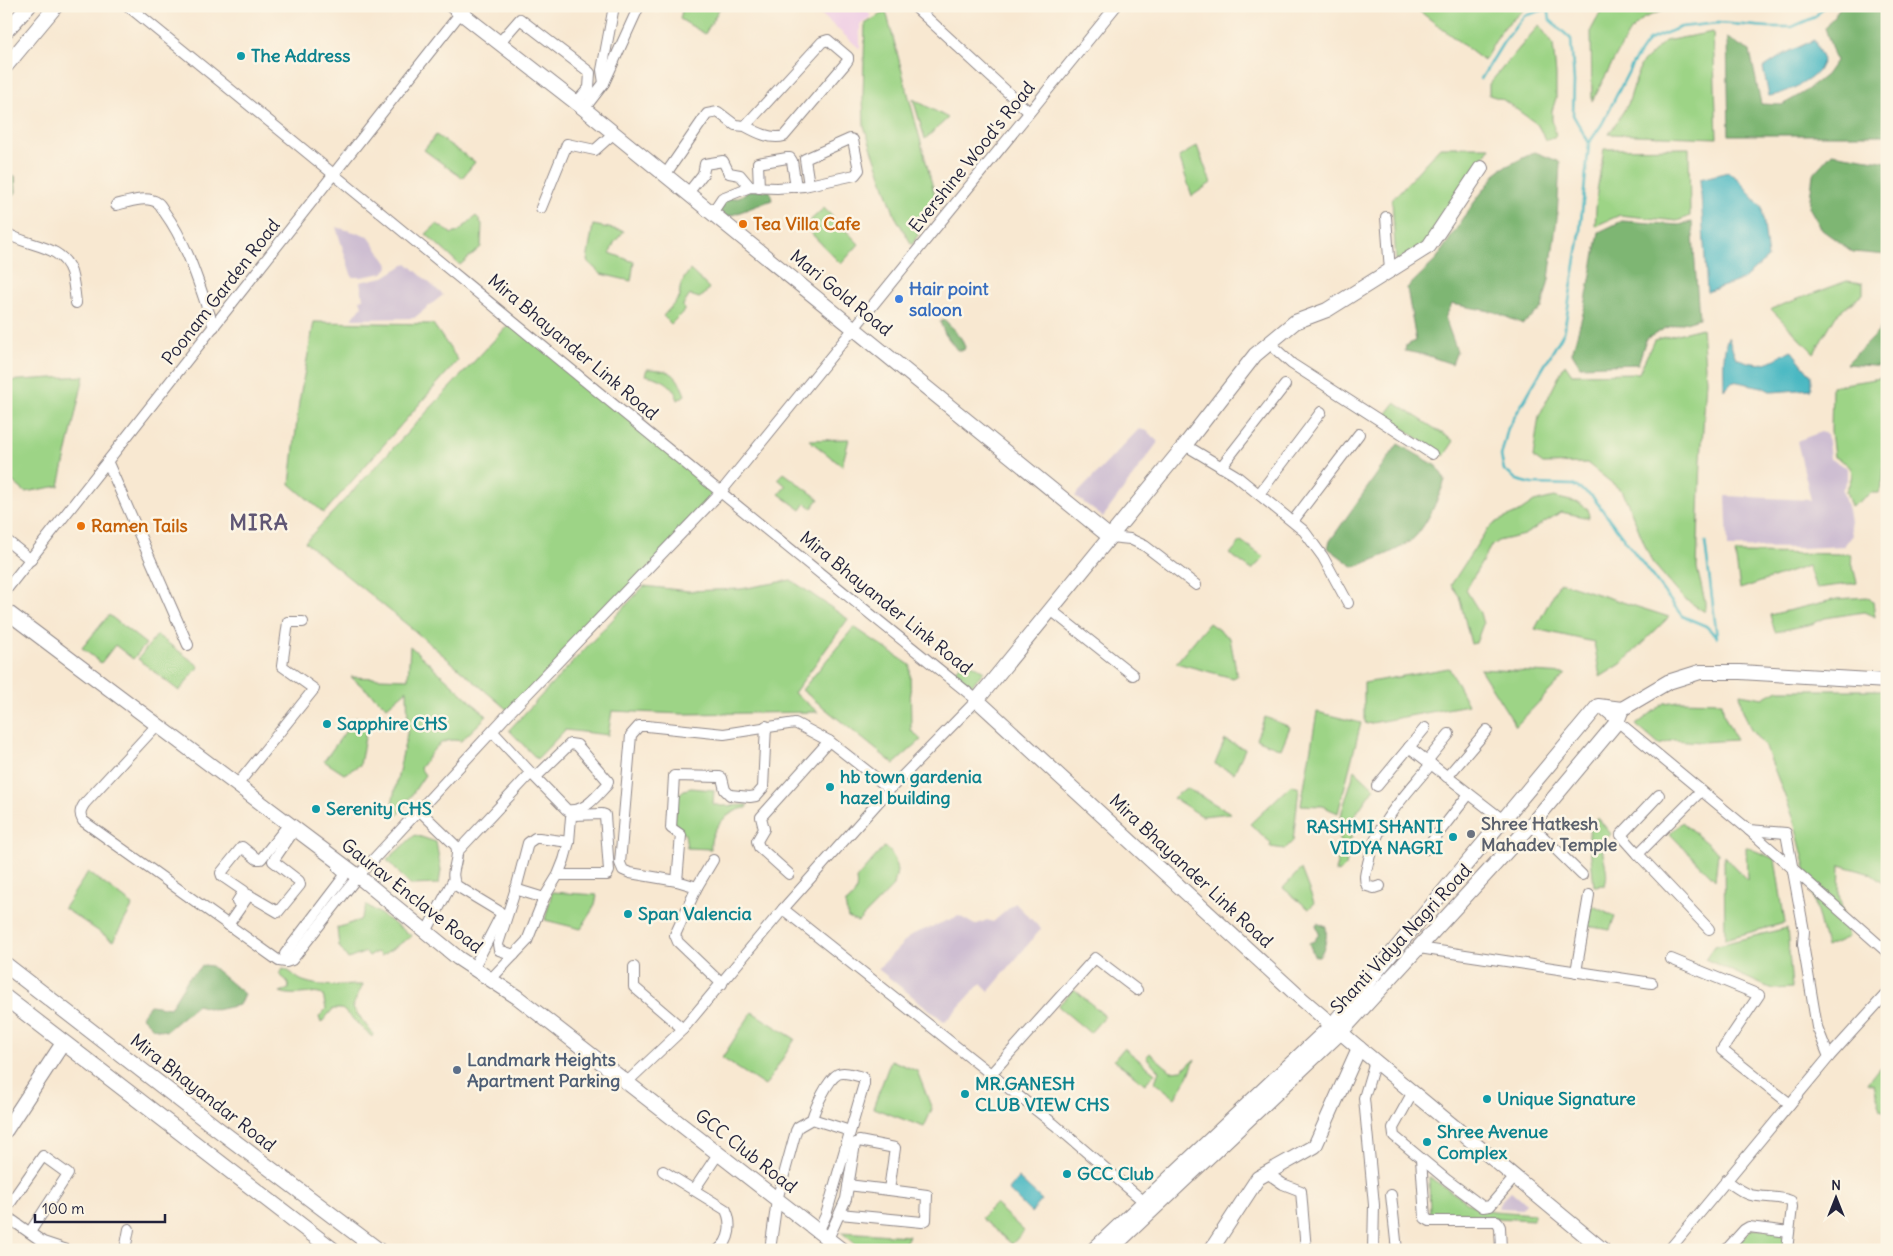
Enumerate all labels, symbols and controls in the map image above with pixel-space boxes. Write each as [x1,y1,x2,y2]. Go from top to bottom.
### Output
place label: The Address [251,44,350,67]
marker: The Address [235,50,247,62]
street label: Evershine Wood's Road [904,76,1040,237]
place label: Tea Villa Cafe [753,212,861,235]
street label: Poonam Garden Road [156,214,285,369]
marker: Tea Villa Cafe [737,218,749,230]
street label: Mari Gold Road [786,244,897,341]
street label: Mira Bhayander Link Road [483,269,663,425]
place label: Hair point saloon [909,277,990,321]
marker: Hair point saloon [893,293,905,305]
district label: MIRA [229,508,289,536]
place label: Ramen Tails [91,514,188,537]
marker: Ramen Tails [75,520,87,532]
street label: Mira Bhayander Link Road [795,526,978,680]
place label: Sapphire CHS [337,712,448,735]
marker: Sapphire CHS [321,718,333,730]
place label: hb town gardenia hazel building [840,765,982,809]
marker: hb town gardenia hazel building [824,781,836,793]
street label: Mira Bhayander Link Road [1105,789,1278,953]
place label: Serenity CHS [326,797,432,820]
marker: Serenity CHS [310,803,322,815]
place label: Shree Hatkesh Mahadev Temple [1481,812,1617,856]
place label: RASHMI SHANTI VIDYA NAGRI [1306,815,1443,859]
marker: Shree Hatkesh Mahadev Temple [1465,828,1477,840]
marker: RASHMI SHANTI VIDYA NAGRI [1447,831,1459,843]
street label: Gaurav Enclave Road [337,833,488,958]
street label: Shanti Vidya Nagri Road [1325,859,1476,1018]
place label: Span Valencia [638,902,752,925]
marker: Span Valencia [622,908,634,920]
street label: Mira Bhayandar Road [126,1029,281,1157]
place label: Landmark Heights Apartment Parking [467,1048,620,1092]
marker: Landmark Heights Apartment Parking [451,1064,463,1076]
place label: MR.GANESH CLUB VIEW CHS [975,1072,1109,1116]
place label: Unique Signature [1497,1087,1636,1110]
marker: MR.GANESH CLUB VIEW CHS [959,1088,971,1100]
marker: Unique Signature [1481,1093,1493,1105]
street label: GCC Club Road [691,1104,802,1198]
place label: Shree Avenue Complex [1437,1120,1549,1164]
marker: Shree Avenue Complex [1421,1136,1433,1148]
place label: GCC Club [1077,1162,1154,1185]
marker: GCC Club [1061,1168,1073,1180]
north arrow [1810,1174,1860,1224]
text: N [1831,1176,1841,1194]
scale bar [35,1191,165,1223]
text: 100 m [42,1199,84,1218]

